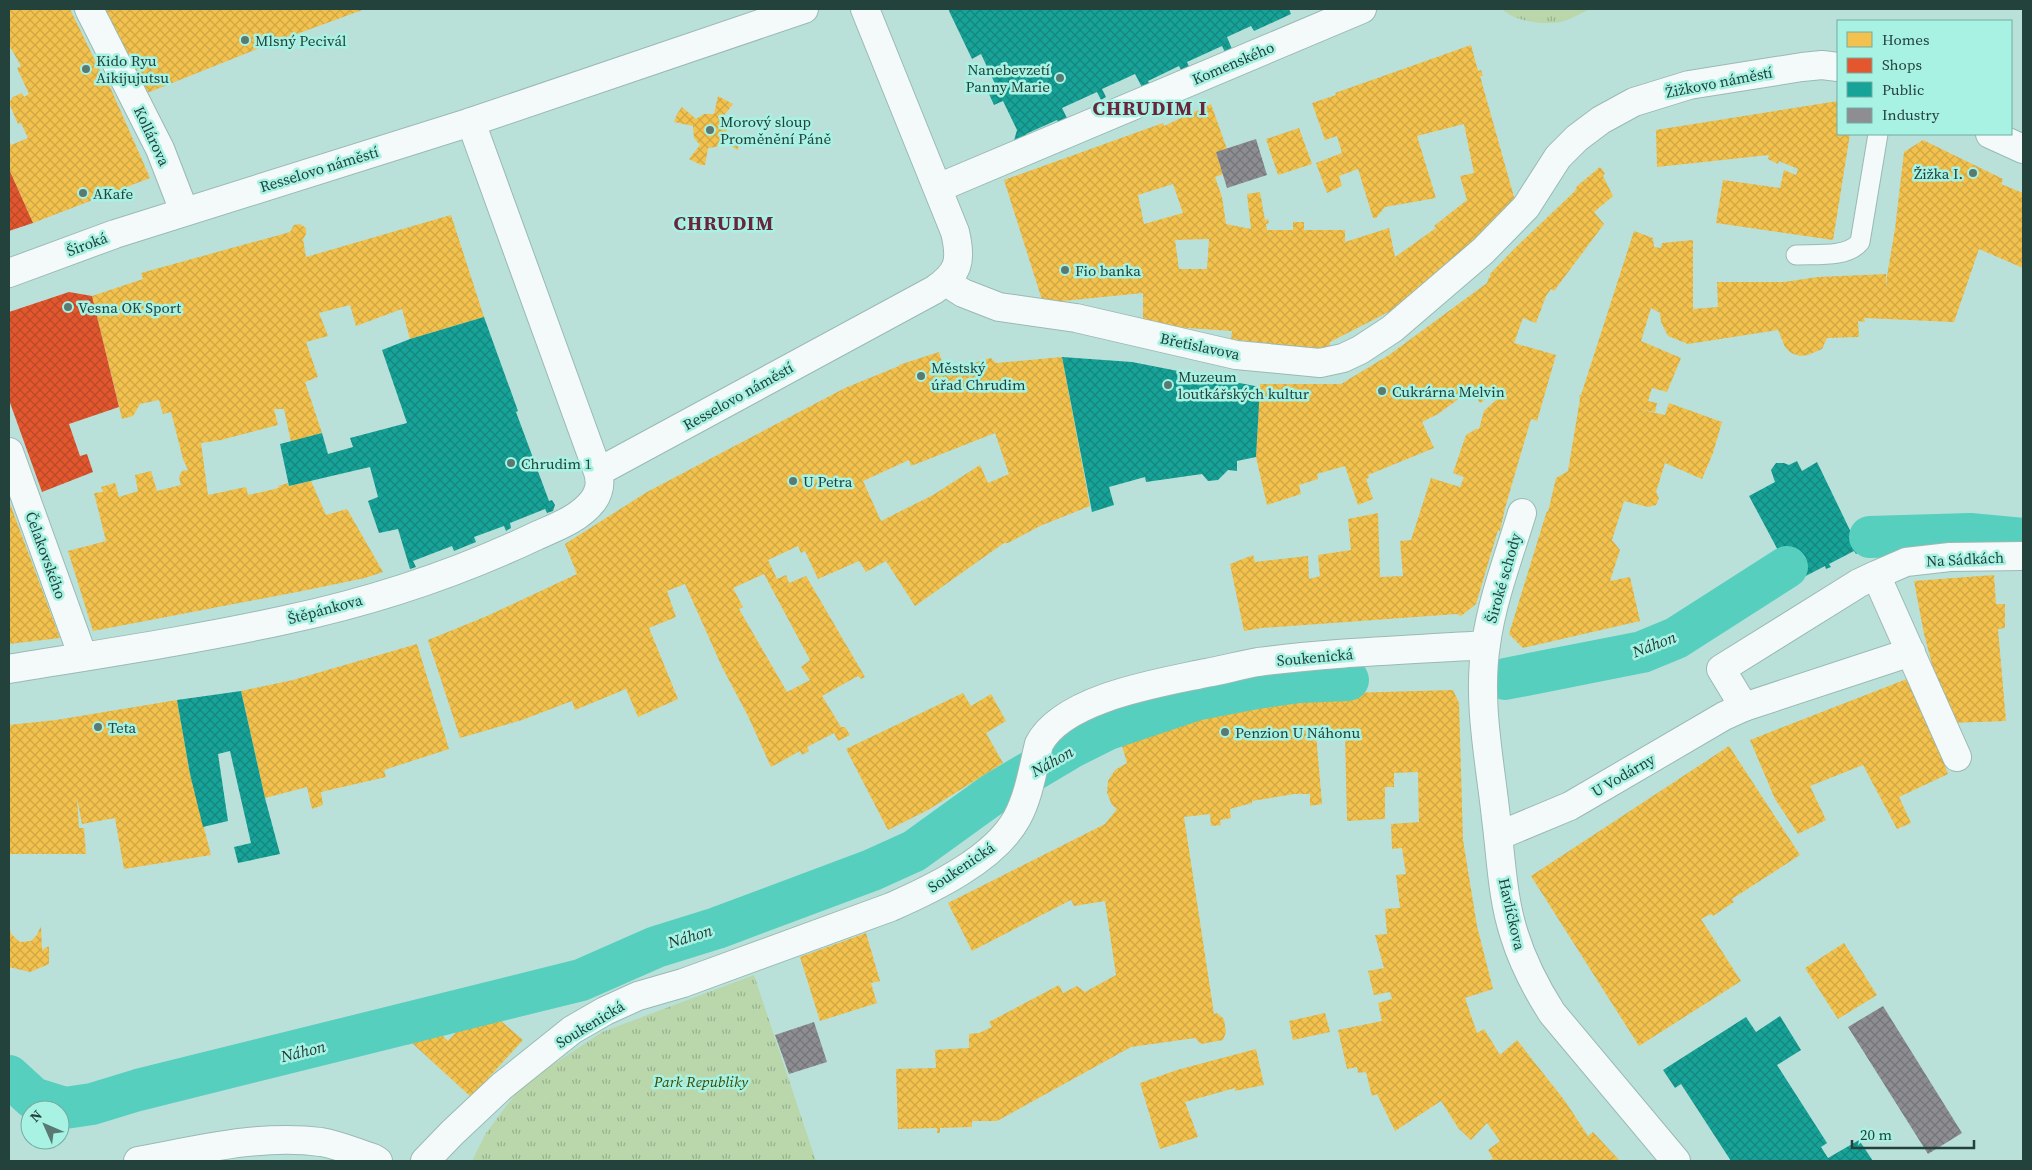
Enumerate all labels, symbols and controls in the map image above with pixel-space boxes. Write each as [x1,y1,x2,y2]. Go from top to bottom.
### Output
legend [1837,20,2012,135]
text: Homes [1882,29,1929,50]
place label: Mlsný Pecivál [255,30,347,51]
marker: Mlsný Pecivál [239,34,251,46]
street label: Komenského [1189,36,1277,90]
place label: Kido Ryu Aikijujutsu [96,50,169,88]
text: Shops [1882,54,1922,75]
place label: Nanebevzetí Panny Marie [965,59,1051,97]
street label: Žižkovo náměstí [1664,61,1775,103]
marker: Kido Ryu Aikijujutsu [80,63,92,75]
marker: Nanebevzetí Panny Marie [1054,72,1066,84]
text: Public [1882,79,1924,100]
district label: CHRUDIM I [1092,94,1208,122]
street label: Kollárova [129,103,175,170]
text: Industry [1882,104,1940,125]
place label: Morový sloup Proměnění Páně [720,111,832,149]
marker: Morový sloup Proměnění Páně [704,124,716,136]
street label: Resselovo náměstí [257,141,381,197]
place label: Žižka I. [1914,163,1963,184]
marker: Žižka I. [1967,167,1979,179]
place label: AKafe [93,183,133,204]
marker: AKafe [77,187,89,199]
district label: CHRUDIM [674,209,774,237]
street label: Široká [64,227,111,261]
place label: Fio banka [1075,260,1141,281]
marker: Fio banka [1059,264,1071,276]
place label: Vesna OK Sport [78,297,181,318]
marker: Vesna OK Sport [62,301,74,313]
street label: Břetislavova [1158,327,1242,365]
street label: Resselovo náměstí [679,357,797,435]
place label: Městský úřad Chrudim [931,357,1026,395]
place label: Muzeum loutkářských kultur [1178,366,1310,404]
marker: Městský úřad Chrudim [915,370,927,382]
marker: Muzeum loutkářských kultur [1162,379,1174,391]
place label: Cukrárna Melvin [1392,381,1505,402]
marker: Cukrárna Melvin [1376,385,1388,397]
place label: Chrudim 1 [521,453,592,474]
marker: Chrudim 1 [505,457,517,469]
place label: U Petra [803,471,853,492]
marker: U Petra [787,475,799,487]
street label: Čelakovského [20,508,72,602]
street label: Široké schody [1480,530,1526,625]
street label: Na Sádkách [1926,546,2004,572]
street label: Štěpánkova [285,589,365,629]
water label: Náhon [1628,626,1679,663]
street label: Soukenická [1276,643,1354,671]
place label: Teta [108,717,137,738]
marker: Teta [92,721,104,733]
place label: Penzion U Náhonu [1235,722,1361,743]
marker: Penzion U Náhonu [1219,726,1231,738]
water label: Náhon [1026,740,1077,782]
street label: U Vodárny [1588,748,1659,802]
street label: Soukenická [923,837,999,897]
street label: Havlíčkova [1494,876,1531,952]
water label: Náhon [664,919,715,953]
street label: Soukenická [552,995,629,1053]
water label: Náhon [277,1035,328,1067]
park label: Park Republiky [653,1071,749,1092]
north arrow [20,1100,70,1150]
text: N [25,1105,46,1126]
scale bar [1852,1118,1974,1150]
text: 20 m [1860,1124,1892,1145]

